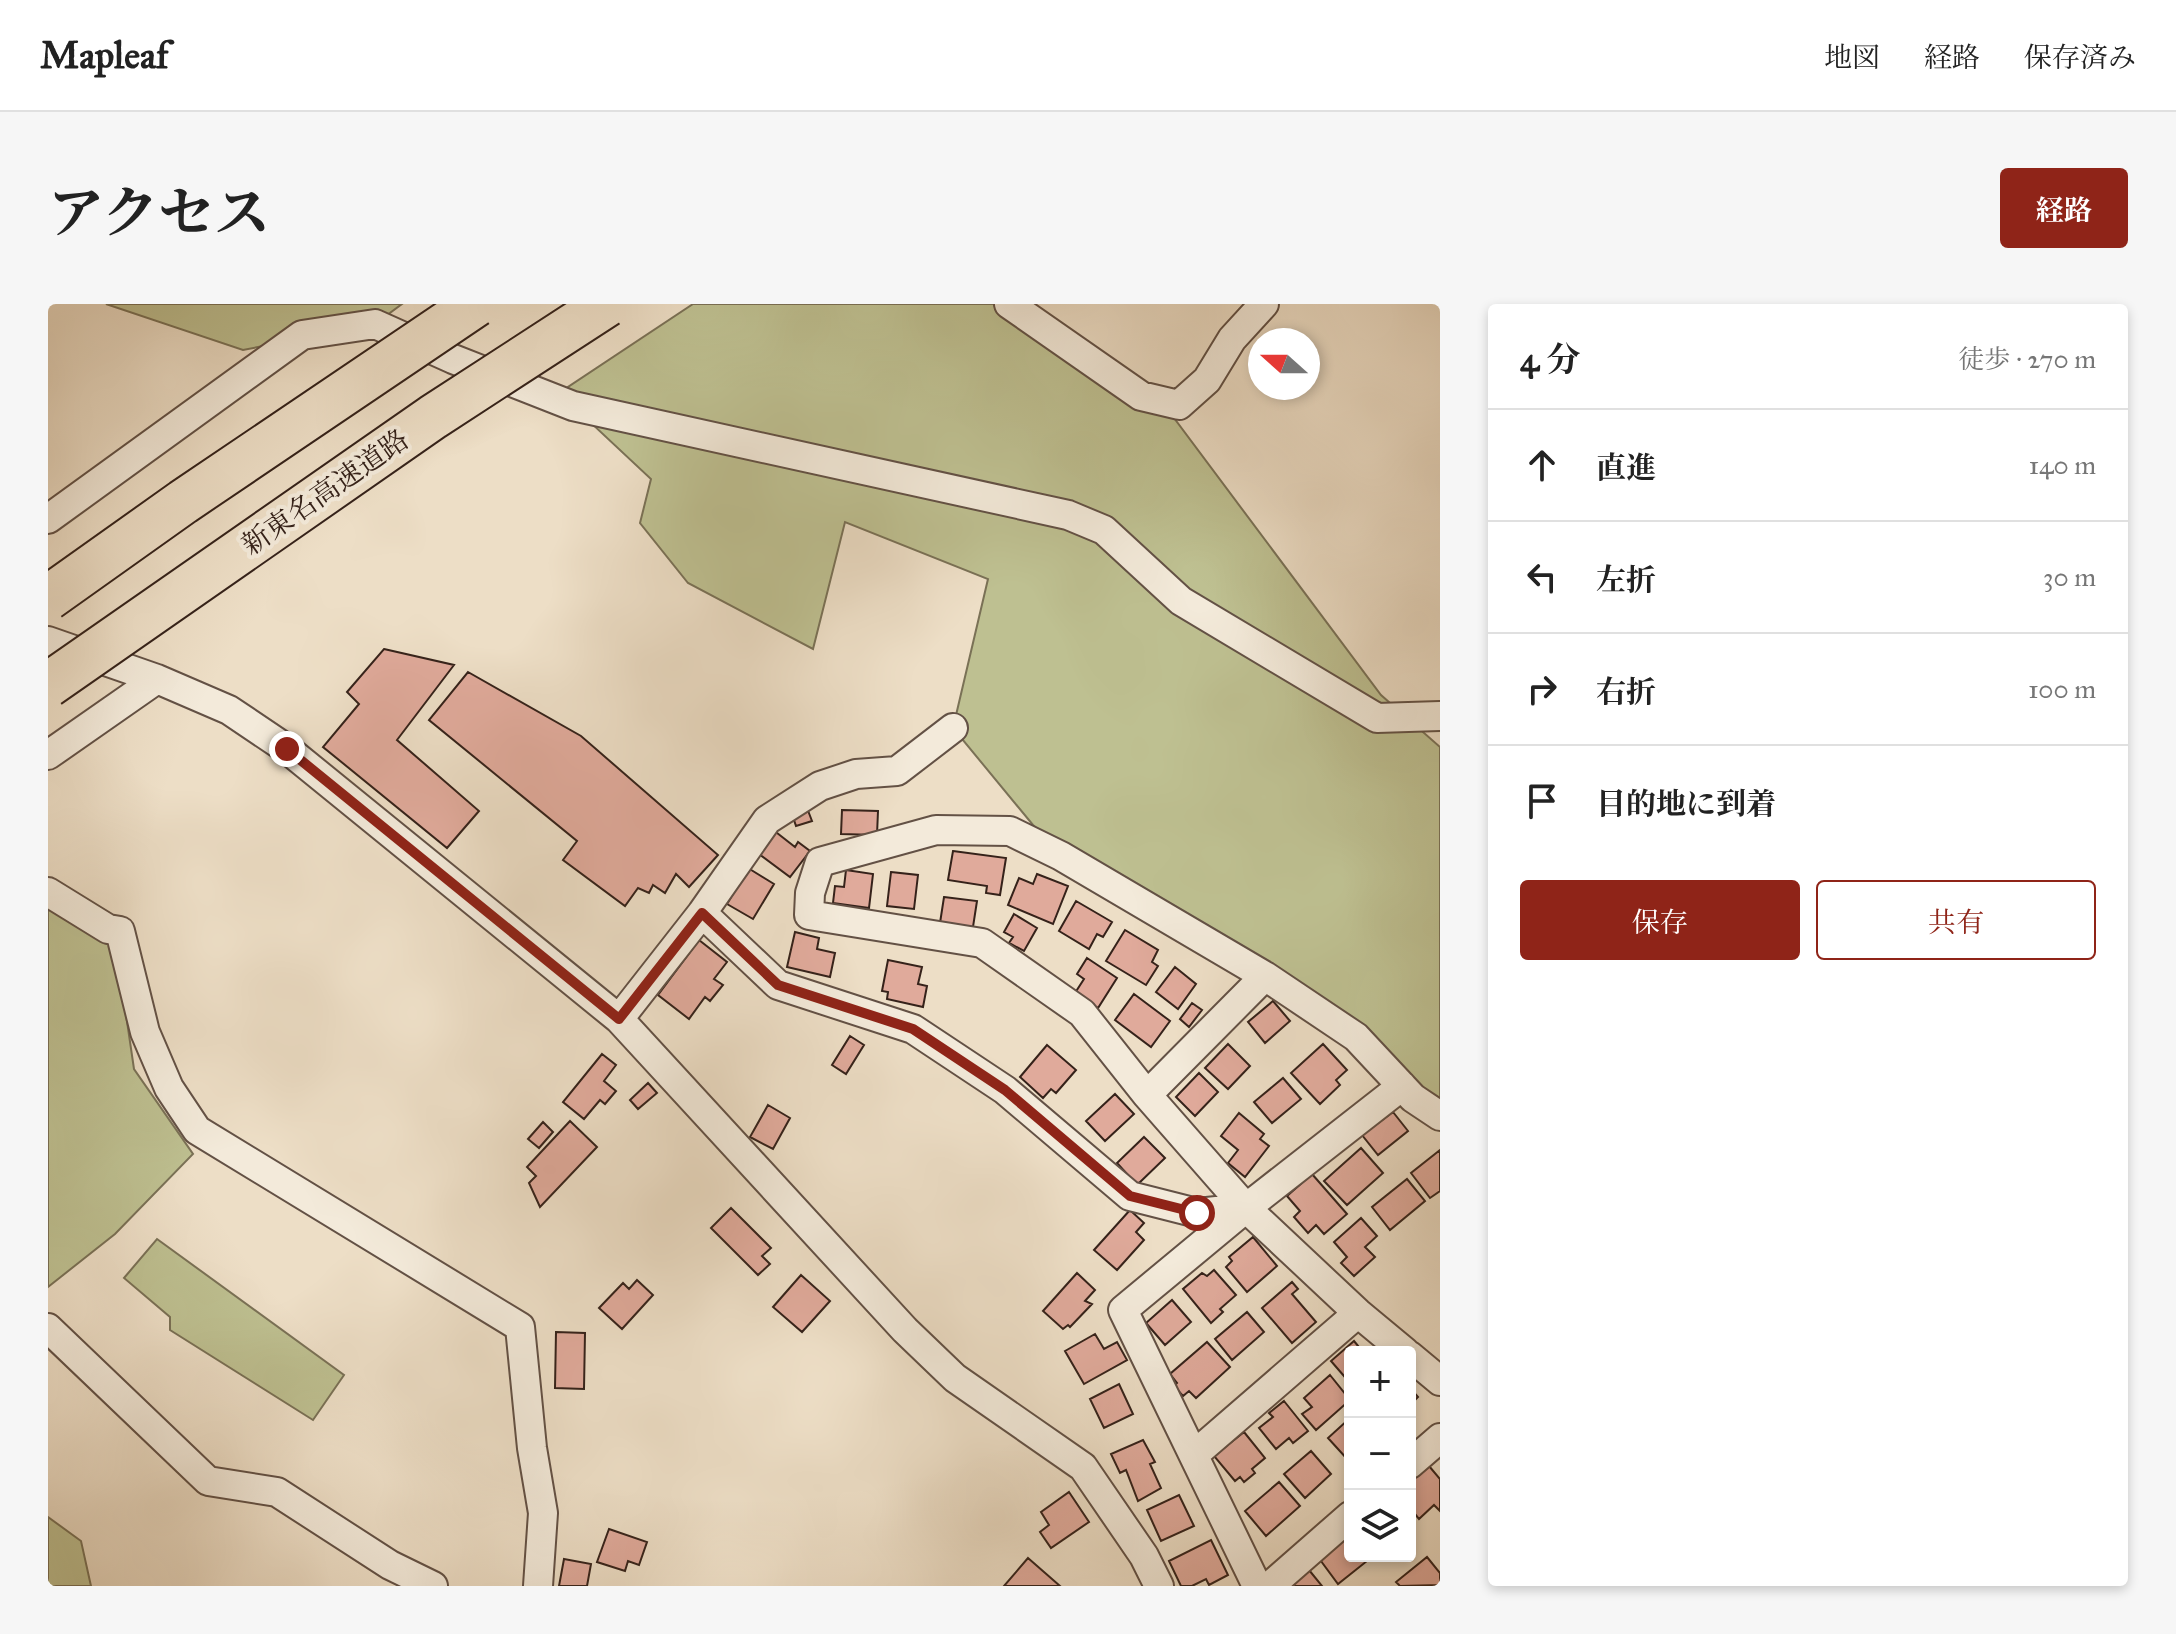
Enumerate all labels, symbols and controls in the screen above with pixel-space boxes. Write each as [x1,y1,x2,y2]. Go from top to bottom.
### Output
text: Mapleaf [40,32,169,78]
text: 地図 [1824,40,1880,75]
text: 経路 [1924,40,1980,75]
text: 保存済み [2024,40,2136,75]
button: 経路 [2000,168,2128,248]
text: アクセス [48,179,270,247]
north arrow [1248,328,1320,400]
text: 4 分 [1520,339,1580,380]
text: 徒歩 · 270 m [1959,343,2096,375]
street label: 新東名高速道路 [235,421,415,563]
icon: ahead [1520,443,1564,487]
text: 140 m [2029,449,2096,481]
text: 直進 [1596,450,1656,486]
icon: left [1520,555,1564,599]
text: 30 m [2043,561,2096,593]
text: 左折 [1596,562,1656,598]
icon: right [1520,667,1564,711]
text: 100 m [2028,673,2096,705]
text: 右折 [1596,674,1656,710]
route end [269,731,305,767]
icon: arrive [1520,779,1564,823]
text: 目的地に到着 [1596,786,1776,822]
button: 保存 [1520,880,1800,960]
button: 共有 [1816,880,2096,960]
route start [1179,1195,1215,1231]
map controls [1344,1346,1416,1562]
button: + [1344,1346,1416,1418]
button: − [1344,1418,1416,1490]
button: layers [1344,1490,1416,1562]

